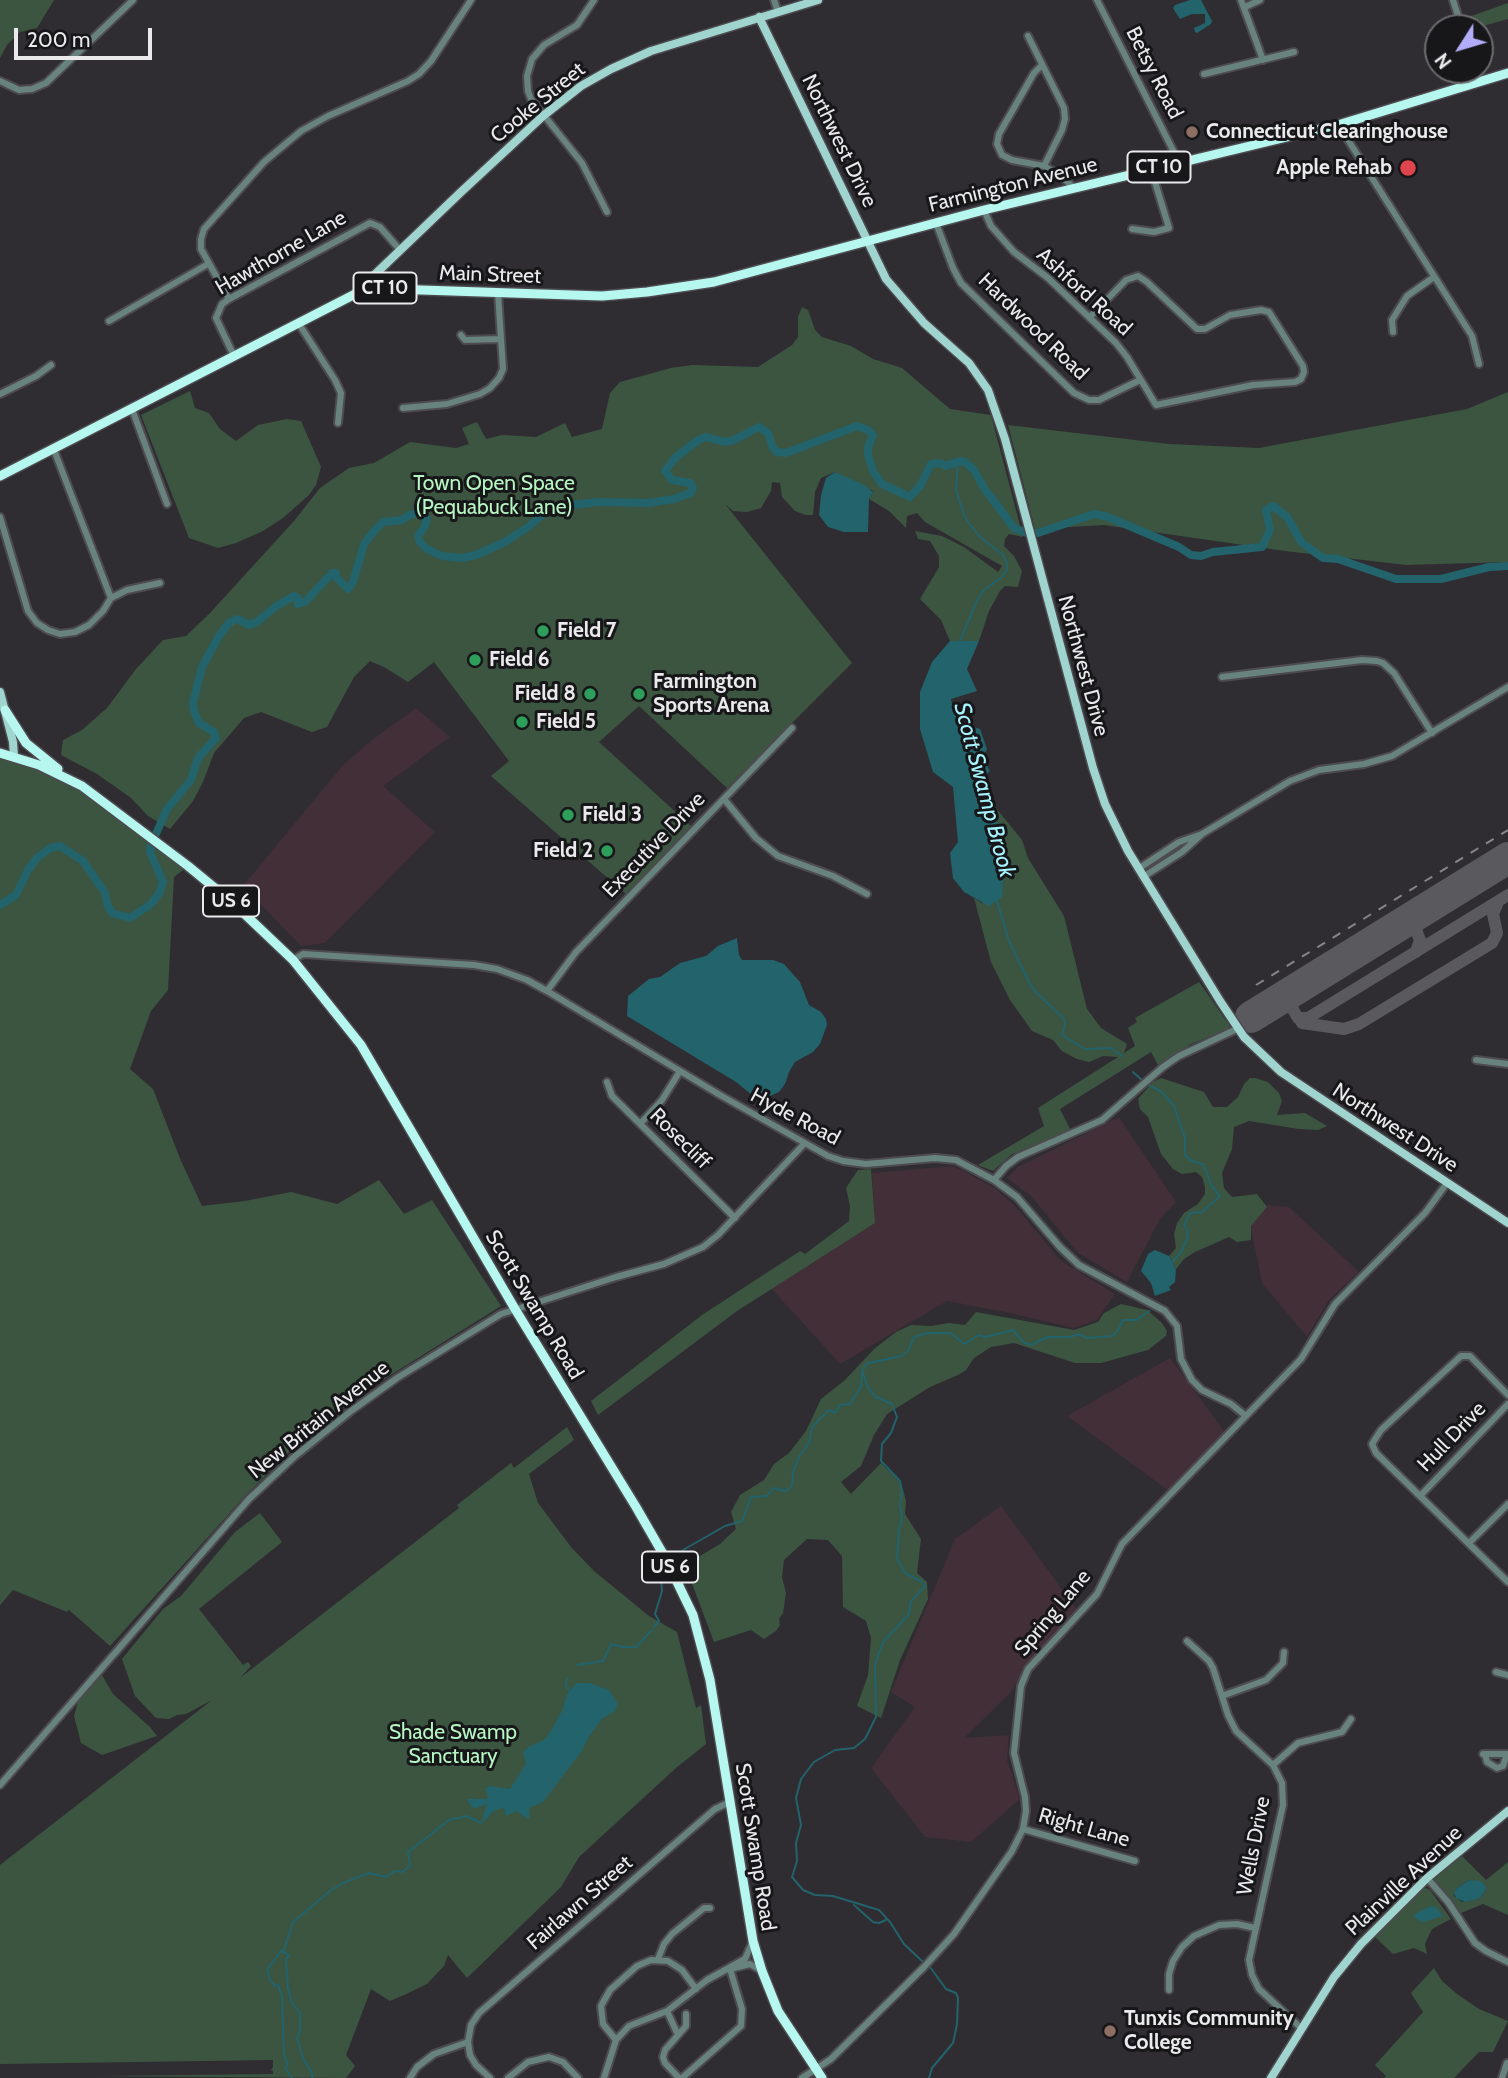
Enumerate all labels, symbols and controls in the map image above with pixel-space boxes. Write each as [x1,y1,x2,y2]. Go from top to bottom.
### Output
scale bar [18,14,156,58]
north arrow [1424,14,1494,84]
street label: Betsy Road [1120,23,1188,123]
text: 200 m [27,27,90,52]
text: N [1430,48,1457,73]
street label: Cooke Street [486,57,590,149]
street label: Northwest Drive [796,71,882,211]
place label: Connecticut Clearinghouse [1206,119,1448,145]
marker: Connecticut Clearinghouse [1184,124,1200,140]
street label: Farmington Avenue [926,152,1100,218]
road number: CT 10 [1128,152,1190,182]
place label: Apple Rehab [1276,155,1392,181]
marker: Apple Rehab [1398,158,1418,178]
street label: Hawthorne Lane [211,205,351,301]
street label: Ashford Road [1031,243,1137,341]
street label: Main Street [439,261,541,289]
street label: Hardwood Road [973,268,1093,386]
road number: CT 10 [354,272,416,304]
park label: Town Open Space (Pequabuck Lane) [413,471,575,521]
street label: Northwest Drive [1052,593,1114,739]
place label: Field 7 [557,618,617,644]
marker: Field 7 [535,623,551,639]
place label: Field 6 [489,647,550,673]
marker: Field 6 [467,652,483,668]
place label: Farmington Sports Arena [653,669,770,719]
place label: Field 8 [514,681,576,707]
marker: Field 8 [582,686,598,702]
marker: Farmington Sports Arena [631,686,647,702]
water label: Scott Swamp Brook [947,699,1021,881]
place label: Field 5 [536,709,596,735]
marker: Field 5 [514,714,530,730]
street label: Executive Drive [597,787,711,903]
place label: Field 3 [582,802,642,828]
marker: Field 3 [560,807,576,823]
place label: Field 2 [533,838,593,864]
marker: Field 2 [599,843,615,859]
road number: US 6 [203,886,259,917]
street label: Northwest Drive [1328,1078,1462,1178]
street label: Hyde Road [746,1083,844,1151]
street label: Rosecliff [644,1103,716,1175]
street label: Scott Swamp Road [480,1226,588,1384]
street label: New Britain Avenue [244,1356,394,1484]
street label: Hull Drive [1413,1397,1491,1477]
road number: US 6 [642,1552,698,1582]
street label: Spring Lane [1010,1565,1096,1661]
park label: Shade Swamp Sanctuary [389,1720,517,1770]
street label: Scott Swamp Road [729,1761,781,1933]
street label: Wells Drive [1232,1794,1276,1898]
street label: Right Lane [1036,1803,1132,1853]
street label: Plainville Avenue [1341,1821,1467,1941]
street label: Fairlawn Street [522,1850,638,1956]
place label: Tunxis Community College [1124,2006,1294,2056]
marker: Tunxis Community College [1102,2023,1118,2039]

